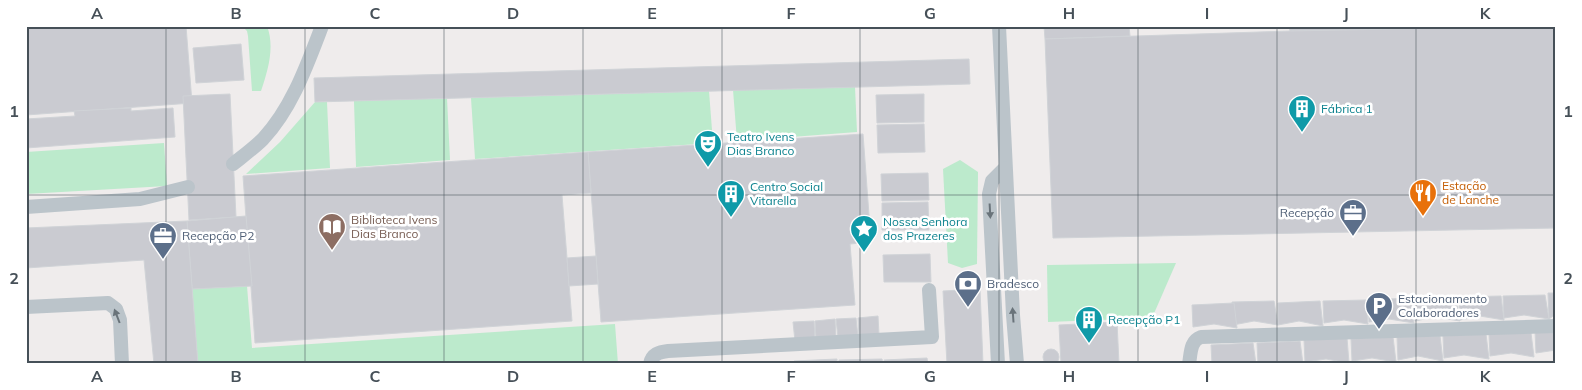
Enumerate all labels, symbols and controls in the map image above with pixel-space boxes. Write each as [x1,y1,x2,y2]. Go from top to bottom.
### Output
text: A [91,3,103,23]
text: B [230,3,242,23]
text: C [370,3,381,23]
text: D [507,3,519,23]
text: E [647,3,657,23]
text: F [786,3,796,23]
text: G [924,3,936,23]
text: H [1063,3,1075,23]
text: I [1205,3,1209,23]
text: J [1343,3,1349,23]
text: K [1480,3,1492,23]
building icon: Fábrica 1 [1287,94,1317,133]
text: 1 [9,101,19,121]
place label: Fábrica 1 [1321,101,1373,116]
text: 1 [1563,101,1573,121]
theatre icon: Teatro Ivens Dias Branco [693,129,723,168]
place label: Teatro Ivens Dias Branco [727,129,795,158]
restaurant icon: Estação de Lanche [1408,178,1438,217]
place label: Estação de Lanche [1442,178,1499,207]
building icon: Centro Social Vitarella [716,179,746,218]
place label: Centro Social Vitarella [750,179,823,208]
office icon: Recepção [1338,198,1368,237]
one-way arrow [986,203,994,219]
place label: Recepção [1280,205,1334,220]
library icon: Biblioteca Ivens Dias Branco [317,212,347,251]
place label: Biblioteca Ivens Dias Branco [351,212,438,241]
place icon: Nossa Senhora dos Prazeres [849,214,879,253]
place label: Nossa Senhora dos Prazeres [883,214,967,243]
office icon: Recepção P2 [148,221,178,260]
place label: Recepção P2 [182,228,254,243]
text: 2 [9,268,19,288]
text: 2 [1563,268,1573,288]
bank icon: Bradesco [953,269,983,308]
place label: Bradesco [987,276,1039,291]
parking icon: Estacionamento Colaboradores [1364,291,1394,330]
place label: Estacionamento Colaboradores [1398,291,1487,320]
building icon: Recepção P1 [1074,305,1104,344]
one-way arrow [1009,307,1017,323]
one-way arrow [113,308,121,323]
place label: Recepção P1 [1108,312,1180,327]
text: A [91,366,103,386]
text: B [230,366,242,386]
text: C [370,366,381,386]
text: D [507,366,519,386]
text: E [647,366,657,386]
text: F [786,366,796,386]
text: G [924,366,936,386]
text: H [1063,366,1075,386]
text: I [1205,366,1209,386]
text: J [1343,366,1349,386]
text: K [1480,366,1492,386]

